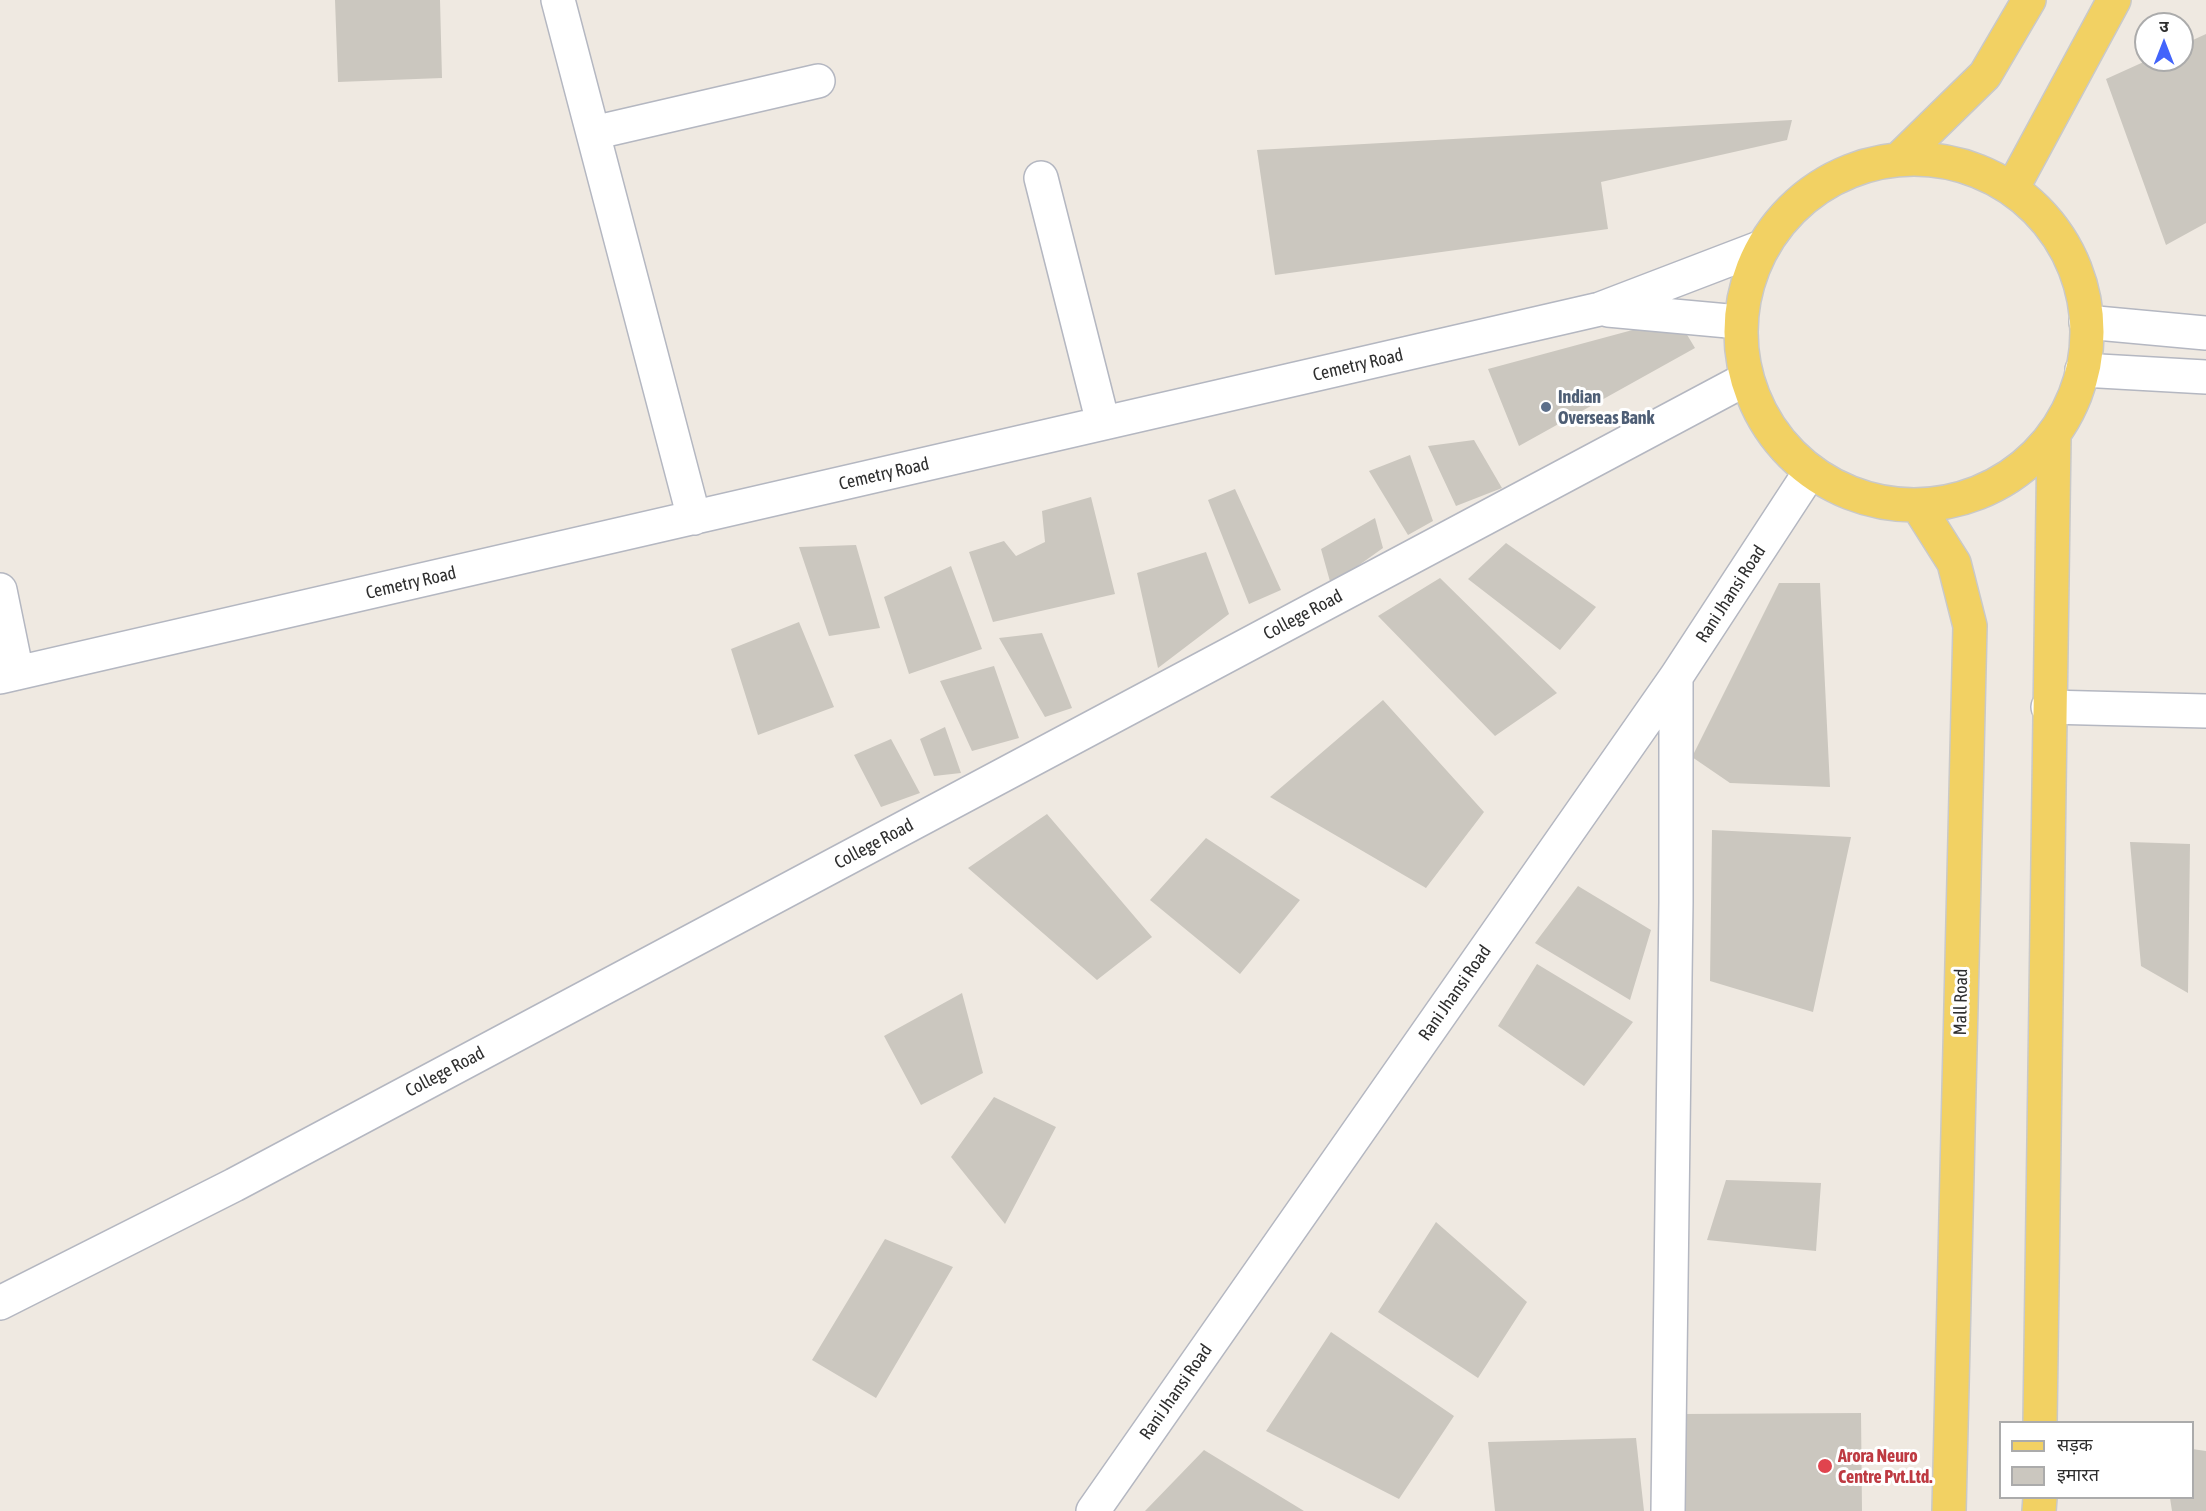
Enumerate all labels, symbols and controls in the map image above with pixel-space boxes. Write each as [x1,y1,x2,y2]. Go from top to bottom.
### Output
north arrow [2134,12,2194,72]
text: उ [2159,17,2169,35]
street label: Cemetry Road [1311,344,1405,386]
place label: Indian Overseas Bank [1558,386,1654,428]
marker: Indian Overseas Bank [1539,400,1553,414]
street label: Cemetry Road [837,453,931,495]
street label: Rani Jhansi Road [1692,541,1770,647]
street label: Cemetry Road [364,562,458,604]
street label: College Road [1260,585,1346,645]
street label: College Road [831,814,917,874]
street label: Rani Jhansi Road [1414,941,1496,1045]
street label: Mall Road [1950,968,1972,1036]
street label: College Road [402,1042,488,1102]
street label: Rani Jhansi Road [1135,1340,1217,1444]
legend [1999,1421,2194,1499]
text: सड़क [2057,1434,2093,1455]
place label: Arora Neuro Centre Pvt.Ltd. [1838,1445,1932,1488]
marker: Arora Neuro Centre Pvt.Ltd. [1816,1457,1834,1475]
text: इमारत [2057,1464,2099,1485]

